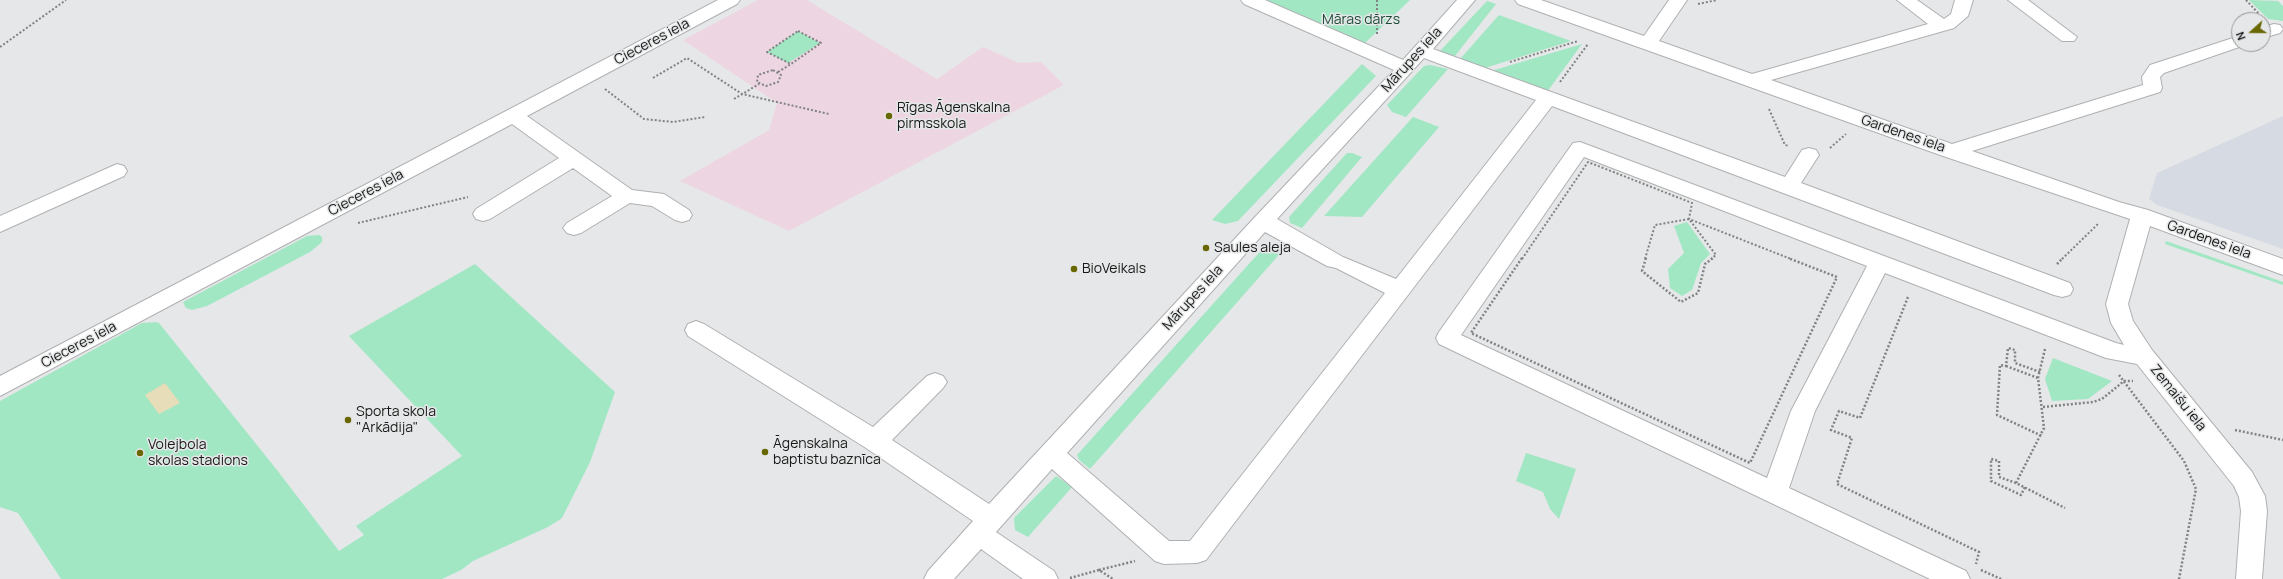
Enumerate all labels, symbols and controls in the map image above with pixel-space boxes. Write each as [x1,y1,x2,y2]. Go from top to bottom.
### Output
park label: Māras dārzs [1322,12,1400,28]
north arrow [2231,12,2271,52]
street label: Cieceres iela [611,15,693,69]
street label: Mārupes iela [1378,24,1446,96]
text: N [2232,30,2249,42]
place label: Rīgas Āgenskalna pirmsskola [897,100,1010,132]
marker: Rīgas Āgenskalna pirmsskola [884,111,894,121]
street label: Gardenes iela [1859,112,1947,156]
street label: Cieceres iela [325,166,407,220]
street label: Gardenes iela [2165,217,2253,263]
place label: Saules aleja [1214,240,1291,256]
marker: Saules aleja [1201,243,1211,253]
place label: BioVeikals [1082,261,1146,277]
street label: Mārupes iela [1159,262,1227,334]
marker: BioVeikals [1069,264,1079,274]
street label: Cieceres iela [38,318,120,372]
street label: Zemaišu iela [2146,361,2210,435]
place label: Sporta skola "Arkādija" [356,404,436,436]
marker: Sporta skola "Arkādija" [343,415,353,425]
place label: Āgenskalna baptistu baznīca [773,436,881,468]
place label: Volejbola skolas stadions [148,437,248,470]
marker: Āgenskalna baptistu baznīca [760,447,770,457]
marker: Volejbola skolas stadions [135,448,145,458]

